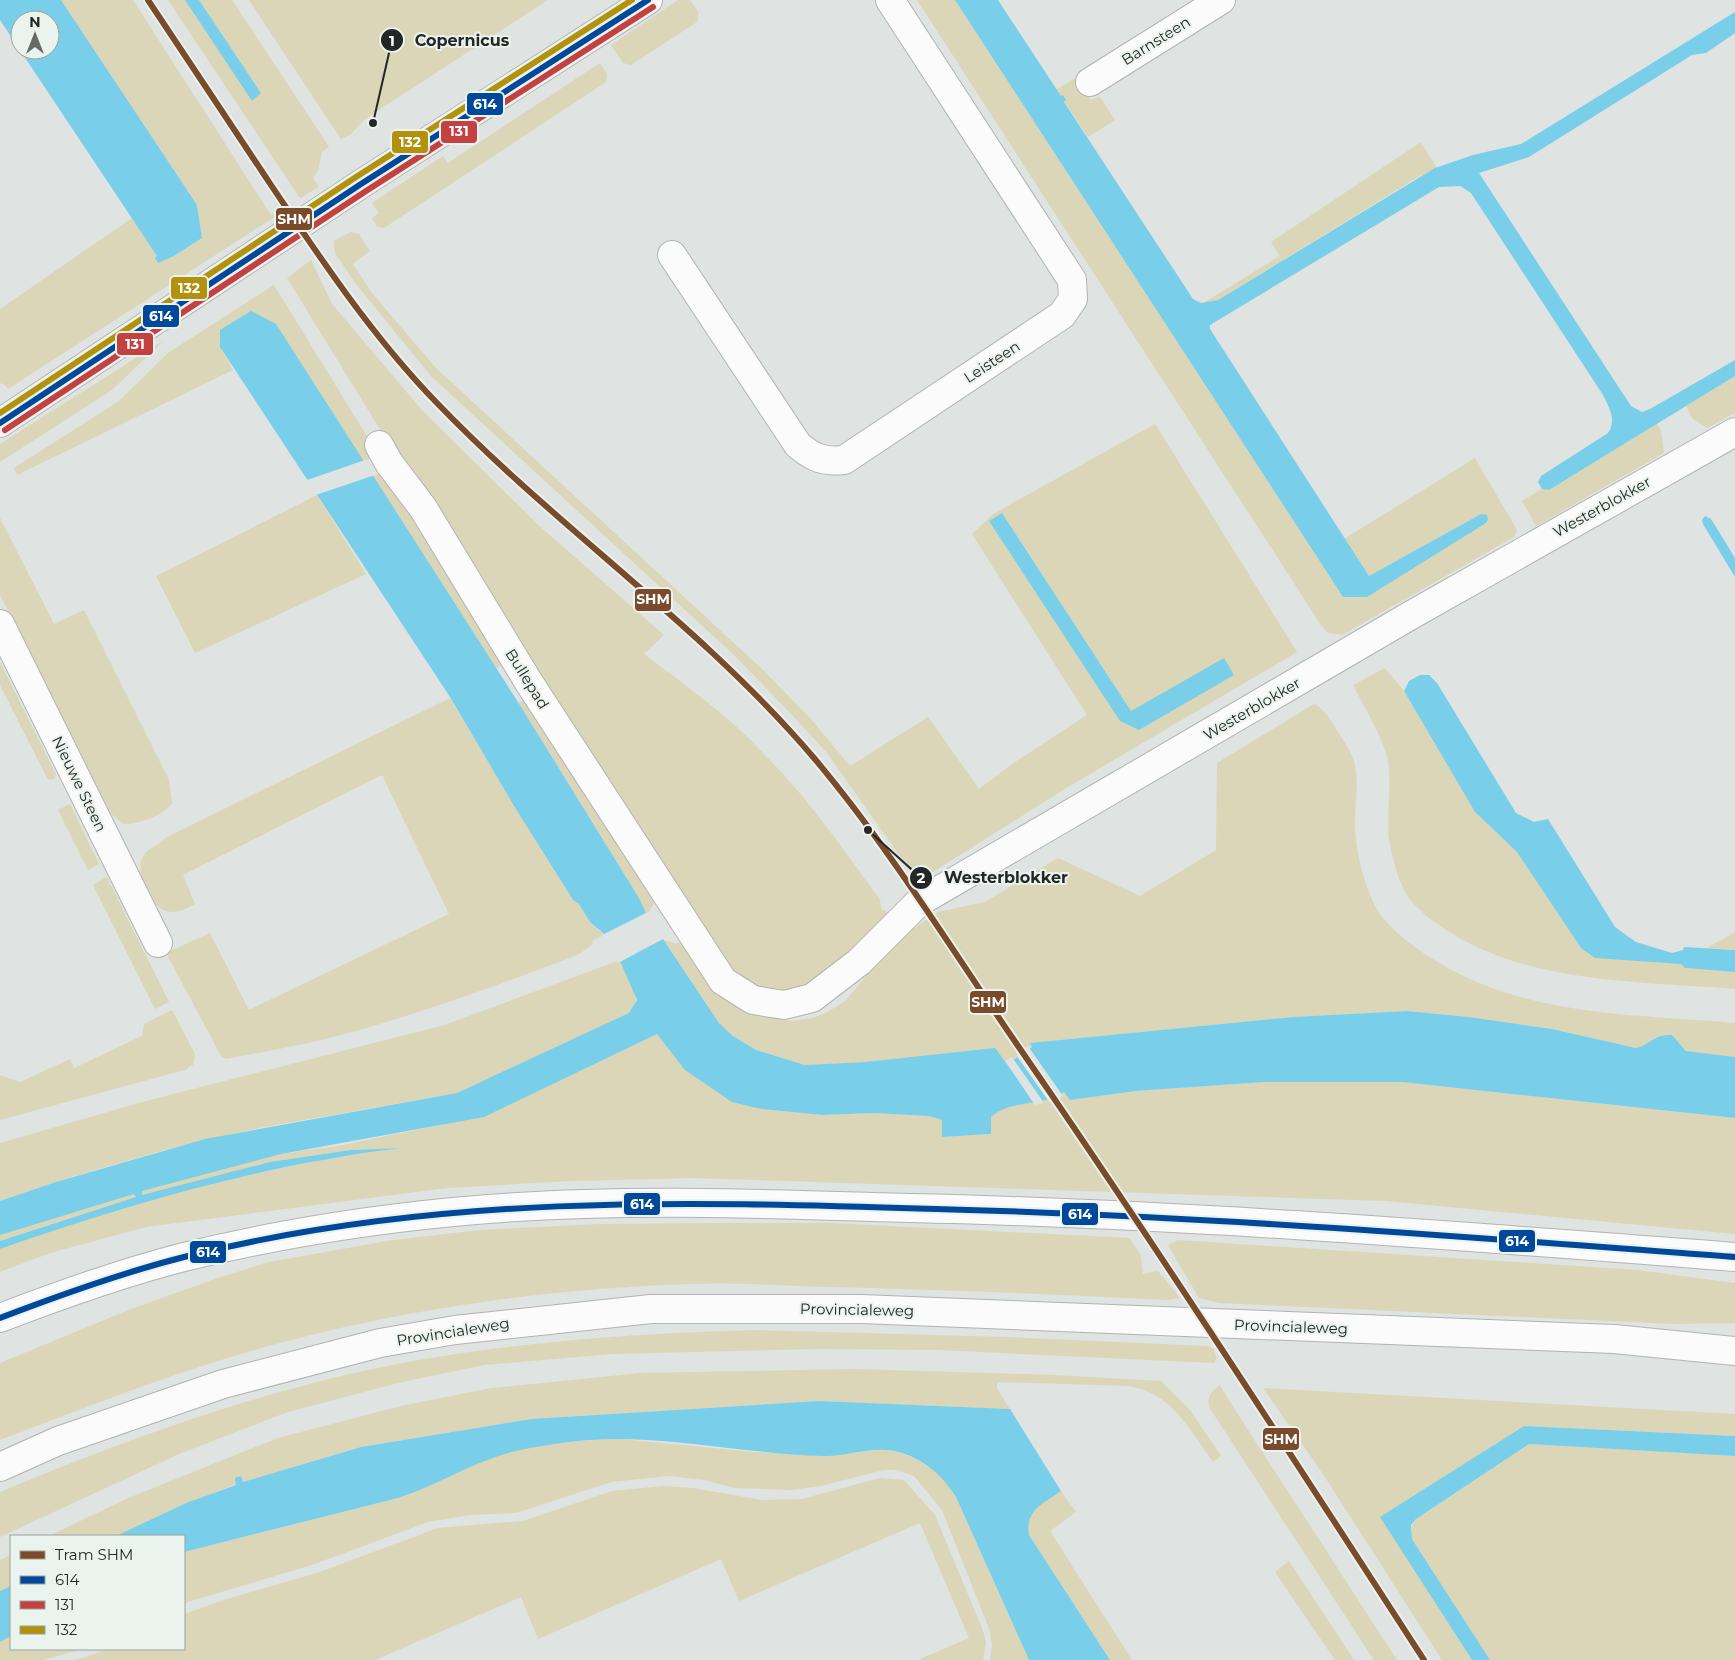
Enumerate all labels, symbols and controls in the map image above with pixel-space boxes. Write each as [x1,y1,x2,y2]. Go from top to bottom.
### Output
north arrow [10,10,60,60]
street label: Barnsteen [1118,12,1194,69]
text: N [29,13,41,31]
callout: Copernicus [380,25,519,56]
text: 1 [389,31,395,50]
text: Copernicus [415,31,510,50]
line badge: 614 [466,92,504,116]
text: 614 [473,95,497,113]
line badge: 131 [440,120,478,144]
text: 131 [449,122,469,140]
line badge: 132 [391,130,429,154]
text: 132 [399,133,421,151]
line badge: SHM [275,207,313,231]
text: SHM [277,210,311,228]
line badge: 132 [170,276,208,300]
text: 132 [178,279,200,297]
line badge: 614 [142,304,180,328]
text: 614 [149,307,173,325]
line badge: 131 [116,332,154,356]
text: 131 [125,335,145,353]
street label: Leisteen [960,336,1023,387]
street label: Westerblokker [1549,472,1654,541]
line badge: SHM [634,588,672,612]
text: SHM [636,590,670,608]
street label: Bullepad [501,645,553,712]
street label: Westerblokker [1200,673,1304,744]
street label: Nieuwe Steen [48,733,111,835]
callout: Westerblokker [909,862,1078,893]
text: 2 [917,868,926,887]
text: Westerblokker [944,868,1068,887]
line badge: SHM [969,990,1007,1014]
text: SHM [971,993,1005,1011]
line badge: 614 [623,1192,661,1216]
text: 614 [630,1195,654,1213]
line badge: 614 [1061,1202,1099,1226]
text: 614 [1068,1205,1092,1223]
line badge: 614 [1498,1229,1536,1253]
text: 614 [1505,1232,1529,1250]
line badge: 614 [189,1240,227,1264]
text: 614 [196,1243,220,1261]
street label: Provincialeweg [800,1299,914,1320]
street label: Provincialeweg [395,1313,511,1350]
street label: Provincialeweg [1234,1315,1348,1338]
line badge: SHM [1262,1427,1300,1451]
text: SHM [1264,1430,1298,1448]
legend [10,1535,185,1650]
text: Tram SHM [55,1545,133,1564]
text: 614 [55,1570,80,1589]
text: 131 [55,1595,74,1614]
text: 132 [55,1620,77,1639]

